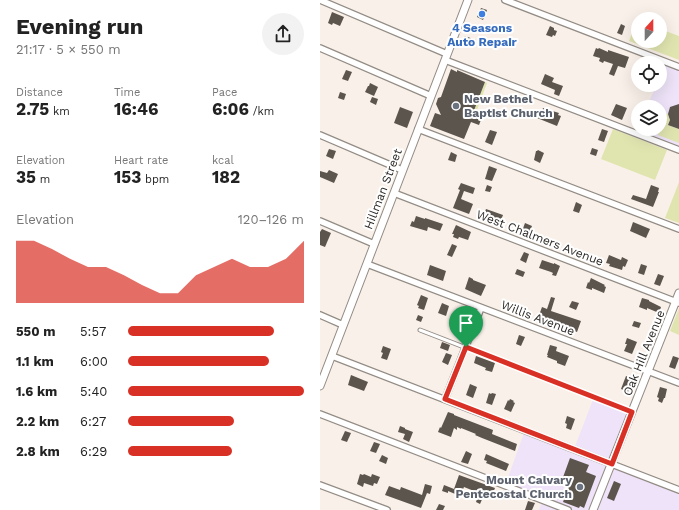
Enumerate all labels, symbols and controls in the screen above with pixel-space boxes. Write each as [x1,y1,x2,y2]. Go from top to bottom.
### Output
marker: 4 Seasons Auto Repair [477,9,487,19]
north arrow [631,12,667,48]
map controls [631,12,667,136]
button: share [262,13,304,55]
text: Evening run [16,14,144,39]
place label: 4 Seasons Auto Repair [447,21,518,49]
text: 21:17 · 5 × 550 m [16,42,121,57]
button: locate [631,56,667,92]
text: Distance [16,86,63,99]
text: Time [114,86,140,99]
text: Pace [212,86,237,99]
place label: New Bethel Baptist Church [464,92,553,120]
text: 2.75 [16,99,49,119]
text: 16:46 [114,99,158,119]
text: 6:06 [212,99,249,119]
button: layers [631,100,667,136]
marker: New Bethel Baptist Church [451,101,461,111]
text: km [49,105,70,118]
text: /km [249,105,274,118]
street label: Hillman Street [361,147,405,231]
text: Elevation [16,154,65,167]
text: Heart rate [114,154,168,167]
text: kcal [212,154,234,167]
text: 35 [16,167,36,187]
text: 153 [114,167,141,187]
text: 182 [212,167,240,187]
text: m [36,173,50,186]
text: bpm [141,173,169,186]
street label: West Chalmers Avenue [474,207,606,269]
text: Elevation [16,212,74,227]
text: 120–126 m [238,212,304,227]
street label: Willis Avenue [499,298,577,338]
pin [449,306,483,347]
street label: Oak Hill Avenue [620,308,668,398]
icon: arrive [455,312,477,334]
text: 550 m [16,324,55,339]
text: 5:57 [80,324,106,339]
text: 1.1 km [16,354,54,369]
text: 6:00 [80,354,108,369]
text: 1.6 km [16,384,57,399]
text: 5:40 [80,384,107,399]
text: 2.2 km [16,414,59,429]
text: 6:27 [80,414,106,429]
text: 2.8 km [16,444,60,459]
text: 6:29 [80,444,107,459]
place label: Mount Calvary Pentecostal Church [455,473,572,501]
marker: Mount Calvary Pentecostal Church [575,482,585,492]

